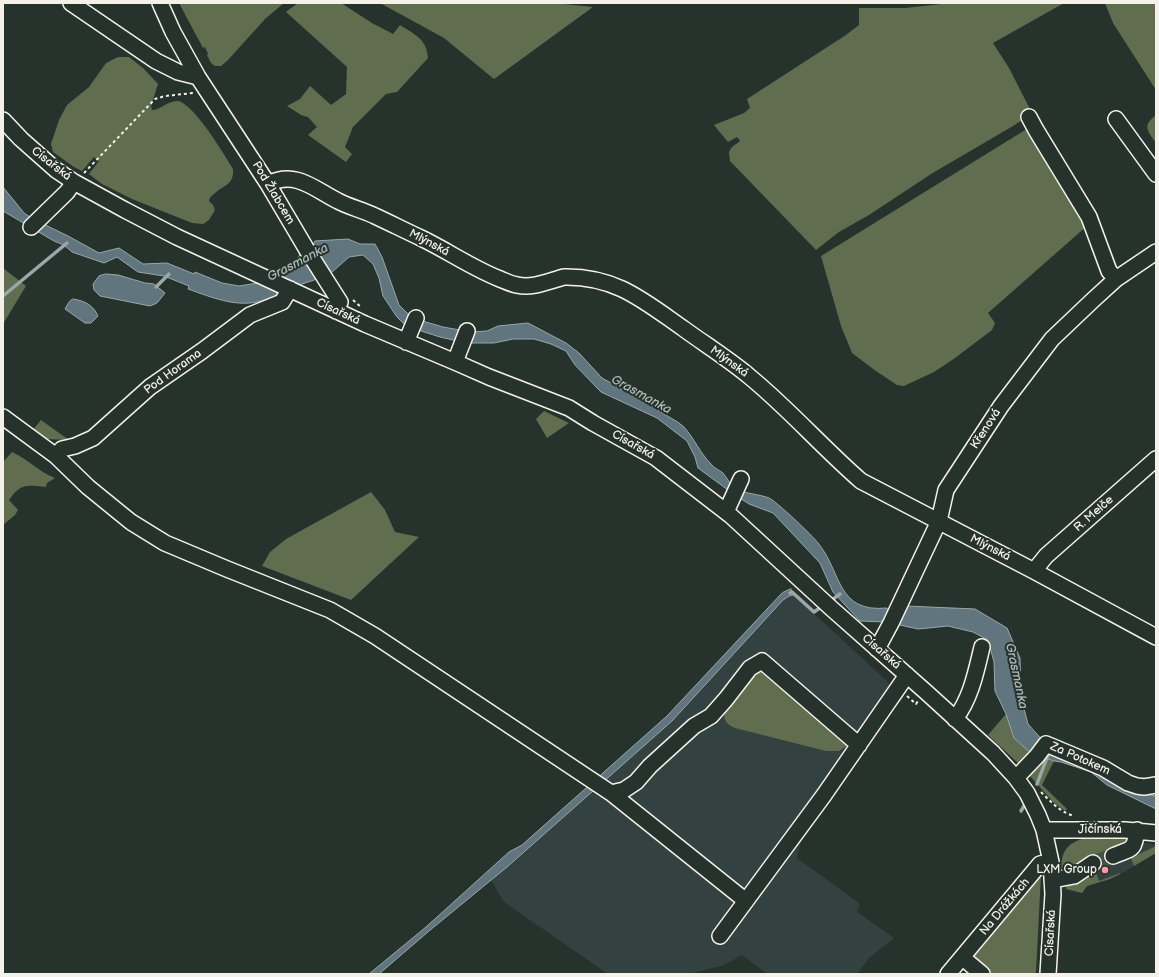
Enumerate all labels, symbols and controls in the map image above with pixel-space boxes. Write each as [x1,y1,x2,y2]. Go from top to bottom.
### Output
street label: Císařská [28,144,74,184]
street label: Pod Žlabcem [249,159,297,227]
street label: Mlýnská [406,226,452,260]
water label: Grasmanka [265,240,331,286]
street label: Císařská [314,296,362,328]
street label: Mlýnská [707,343,751,381]
street label: Pod Horama [142,346,204,398]
water label: Grasmanka [608,372,674,418]
street label: Křenová [968,406,1004,452]
street label: Císařská [609,427,657,463]
street label: R. Melče [1071,493,1117,535]
street label: Mlýnská [967,532,1013,564]
street label: Císařská [859,631,903,673]
water label: Grasmanka [1001,642,1031,710]
street label: Za Potokem [1048,739,1112,779]
street label: Jičínská [1078,823,1122,837]
place label: LXM Group [1036,863,1097,877]
marker: LXM Group [1100,865,1110,875]
street label: Na Drážkách [977,875,1033,939]
street label: Císařská [1043,909,1059,957]

